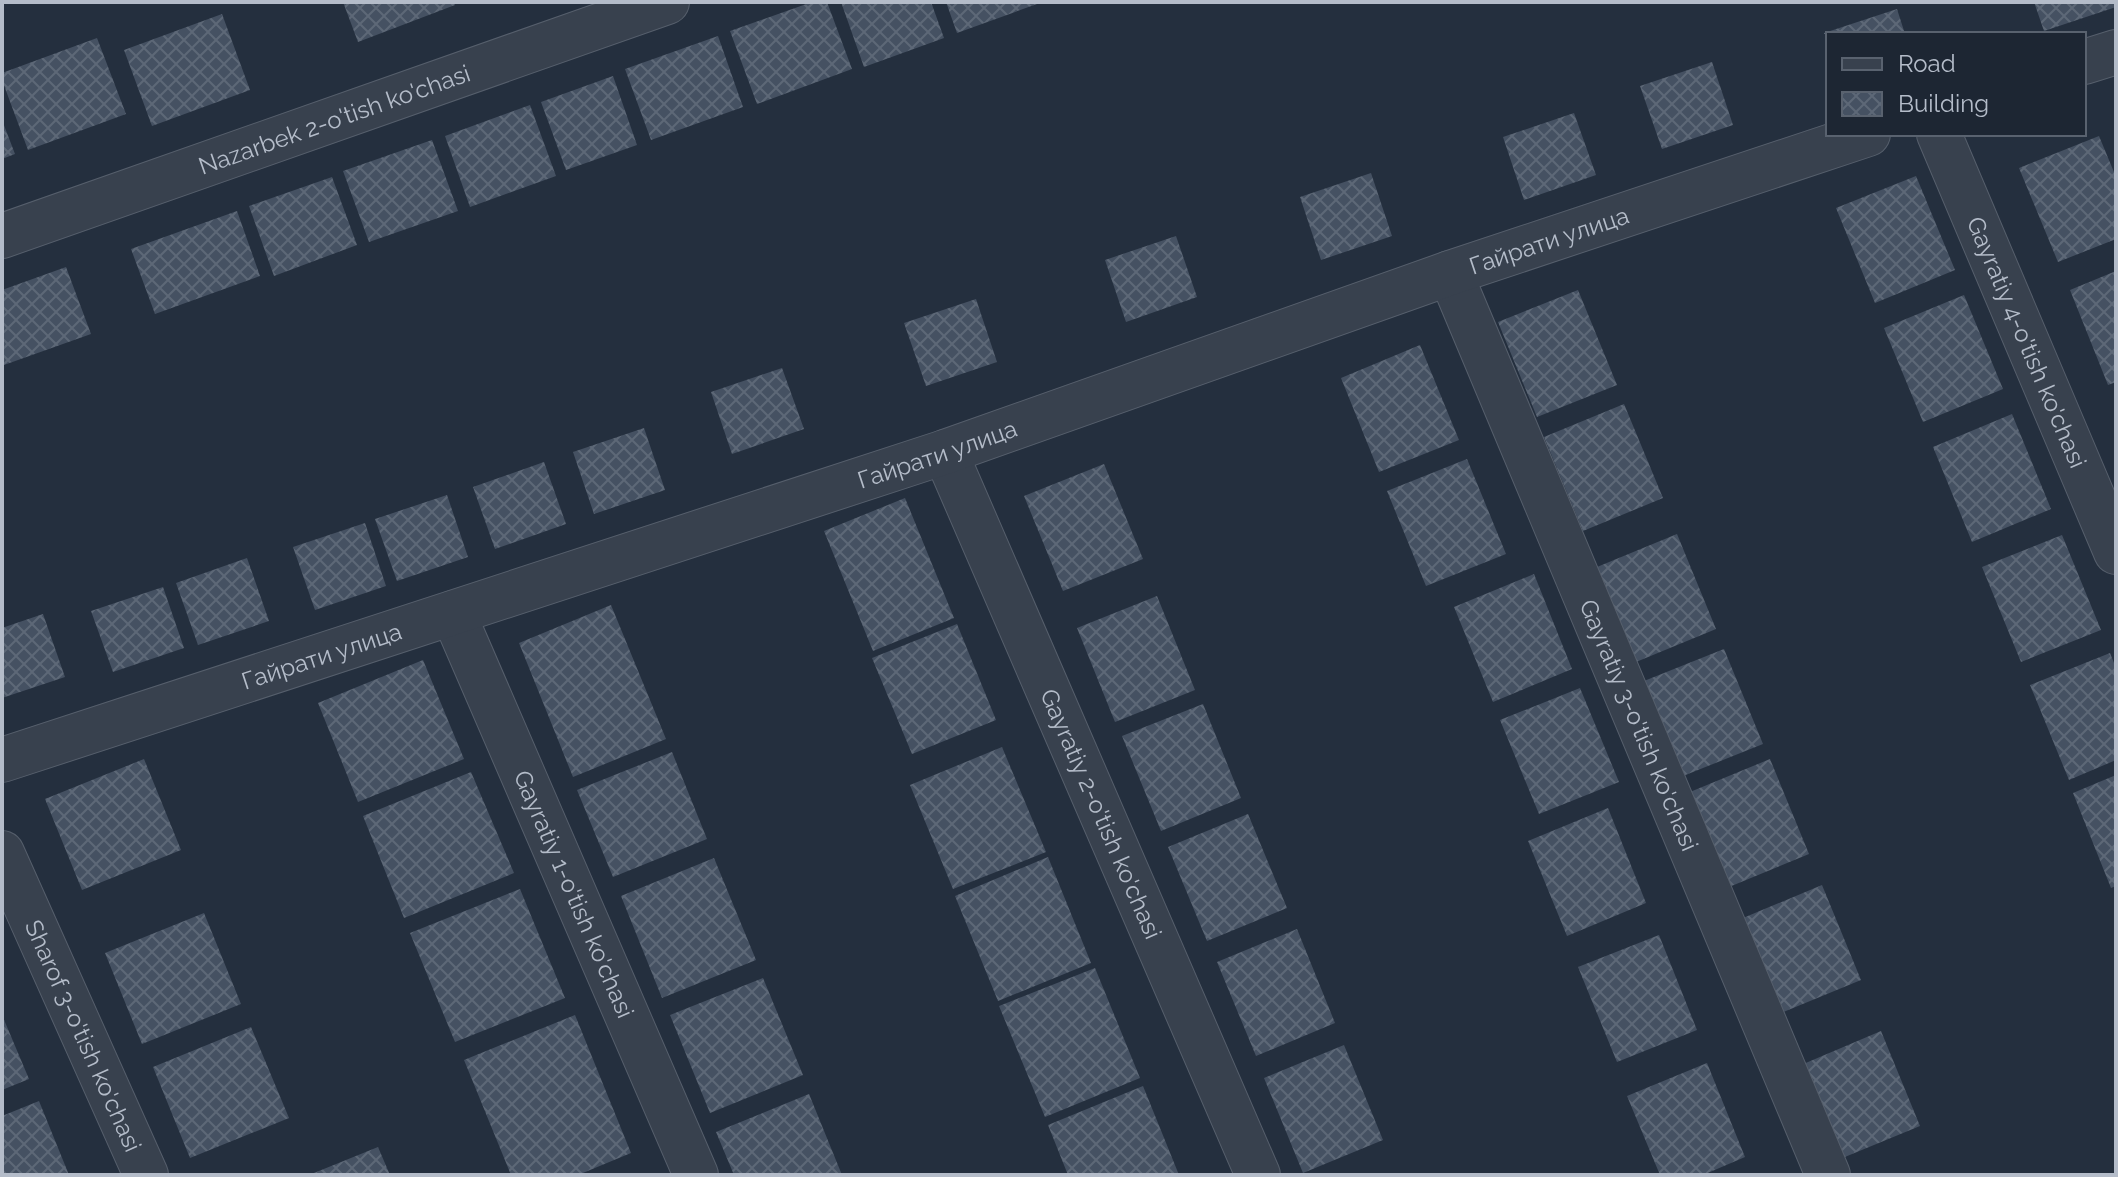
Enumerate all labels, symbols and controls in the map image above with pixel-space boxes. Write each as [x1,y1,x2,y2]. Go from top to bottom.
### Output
legend [1826,32,2086,136]
text: Road [1898,49,1956,78]
street label: Nazarbek 2-o'tish ko'chasi [194,58,474,180]
text: Building [1898,89,1989,118]
street label: Гайрати улица [1465,200,1632,280]
street label: Gayratiy 4-o'tish ko'chasi [1961,212,2093,472]
street label: Гайрати улица [854,413,1021,494]
street label: Gayratiy 3-o'tish ko'chasi [1574,595,1705,855]
street label: Гайрати улица [238,616,405,695]
street label: Gayratiy 2-o'tish ko'chasi [1035,684,1168,943]
street label: Gayratiy 1-o'tish ko'chasi [508,766,641,1022]
street label: Sharof 3-o'tish ko'chasi [19,915,148,1156]

